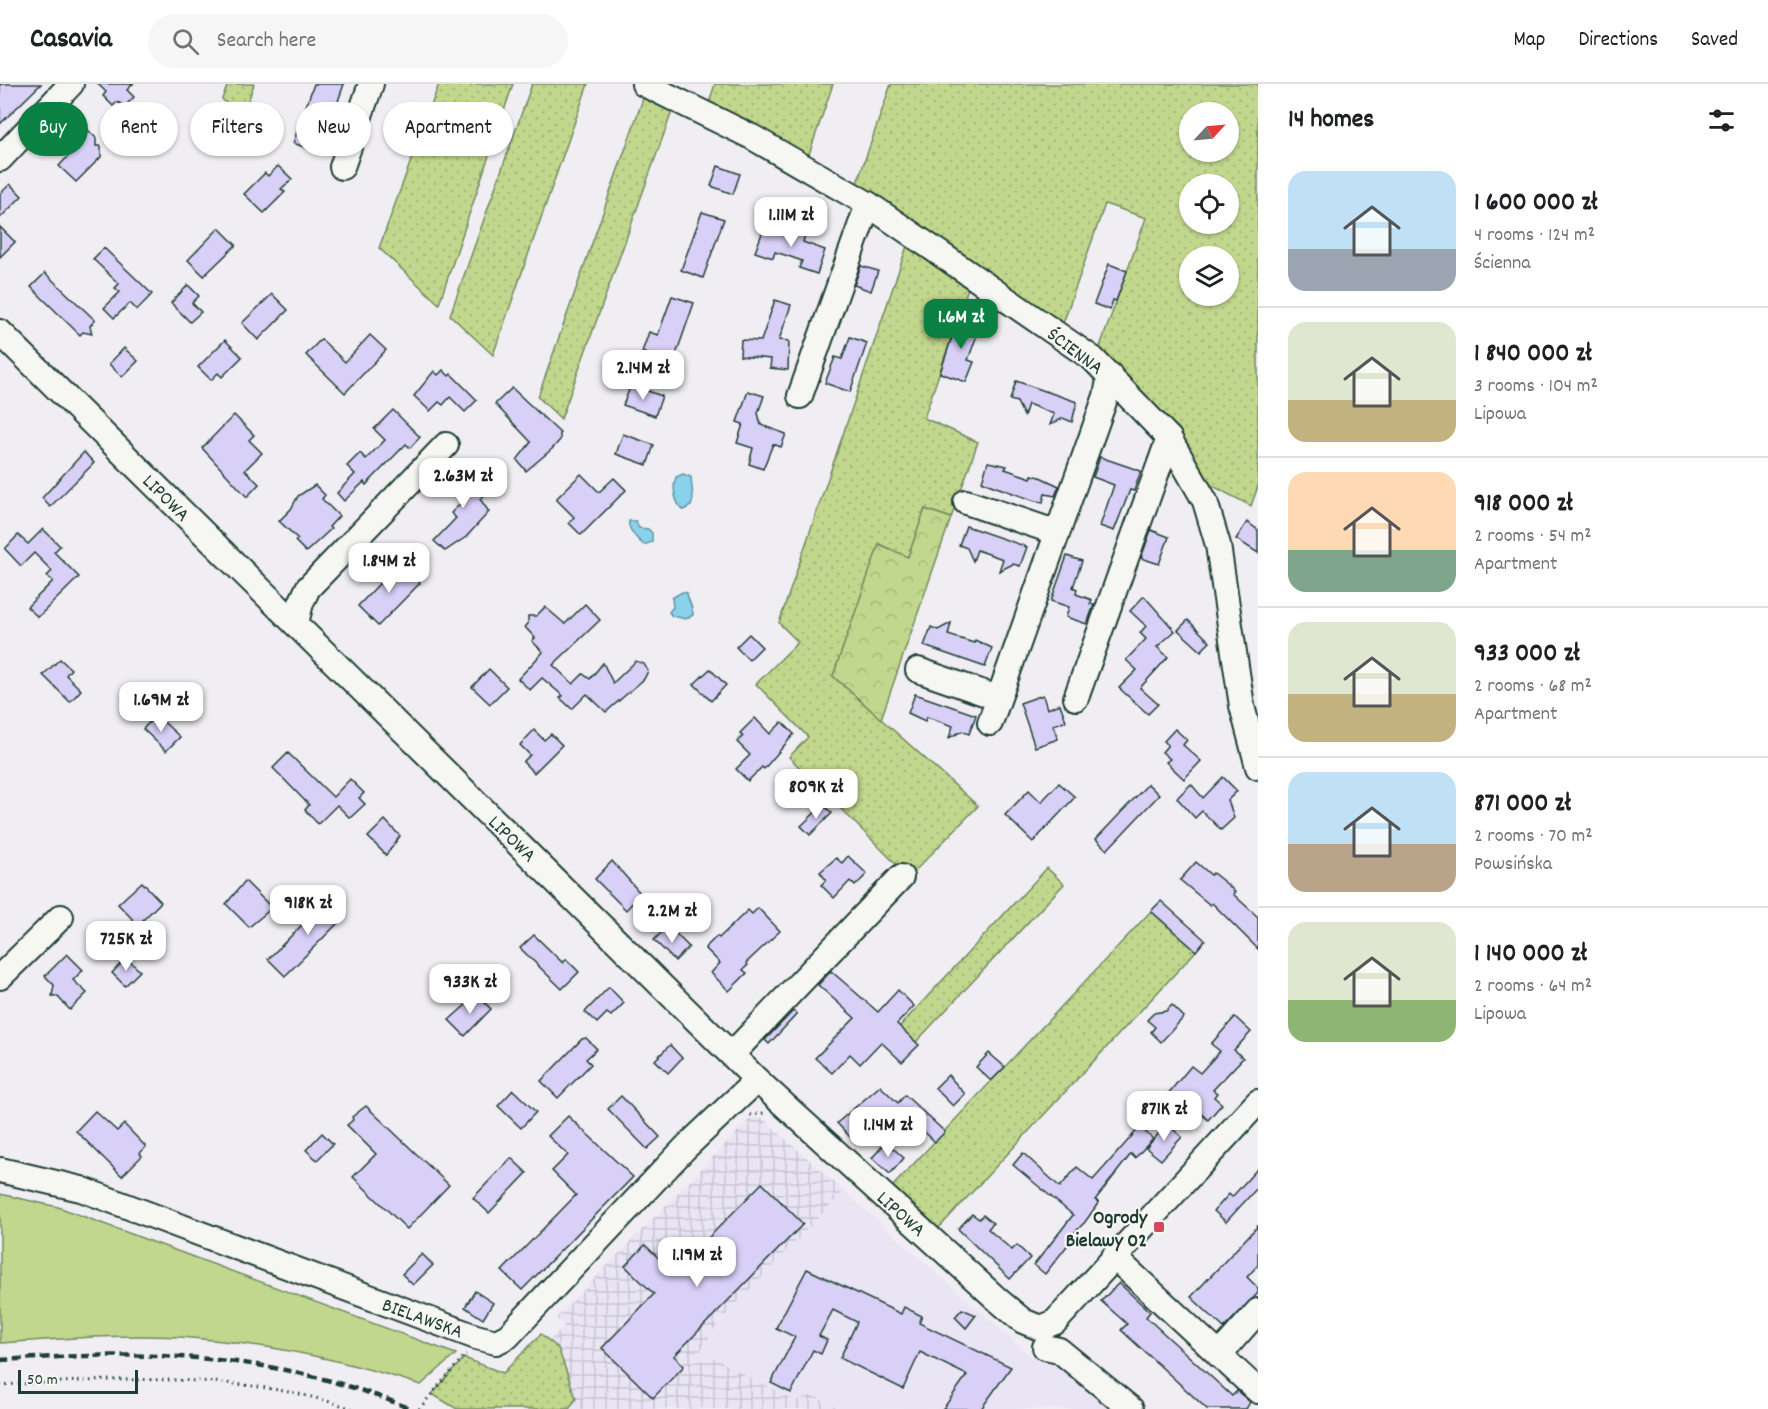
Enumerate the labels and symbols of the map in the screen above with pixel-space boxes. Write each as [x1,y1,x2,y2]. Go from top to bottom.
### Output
north arrow [1179,102,1239,162]
pin: 1.11M zł [729,197,853,248]
pin: 1.6M zł [906,299,1016,350]
street label: ŚCIENNA [1040,322,1108,383]
pin: 2.14M zł [581,350,705,401]
pin: 2.63M zł [401,458,525,509]
street label: LIPOWA [135,469,195,529]
pin: 1.84M zł [327,543,451,594]
pin: 1.69M zł [99,682,223,733]
pin: 809K zł [761,769,871,820]
street label: LIPOWA [481,810,541,870]
pin: 918K zł [253,885,363,936]
pin: 2.2M zł [617,893,727,944]
pin: 725K zł [71,921,181,972]
pin: 933K zł [415,964,525,1015]
pin: 871K zł [1109,1091,1219,1142]
pin: 1.14M zł [826,1107,950,1158]
street label: LIPOWA [869,1186,931,1245]
place label: Ogrody Bielawy 02 [1066,1205,1148,1256]
marker: Ogrody Bielawy 02 [1152,1220,1166,1234]
pin: 1.19M zł [635,1237,759,1288]
street label: BIELAWSKA [378,1292,466,1347]
scale bar [18,1367,138,1394]

